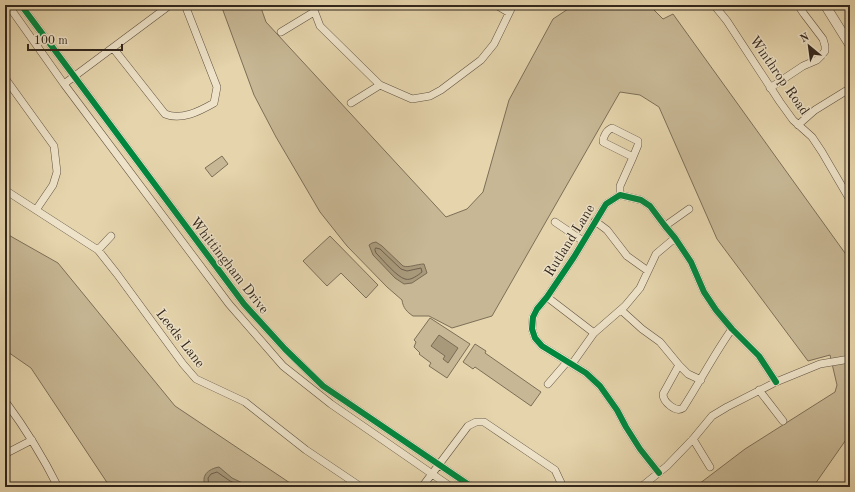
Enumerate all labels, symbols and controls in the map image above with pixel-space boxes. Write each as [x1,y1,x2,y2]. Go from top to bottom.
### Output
scale bar [28,26,122,52]
north arrow [789,26,829,66]
text: N [799,31,812,45]
street label: Winthrop Road [747,33,812,118]
text: 100 m [34,35,68,47]
street label: Rutland Lane [542,202,598,279]
street label: Whittingham Drive [187,215,271,317]
street label: Leeds Lane [153,307,207,370]

